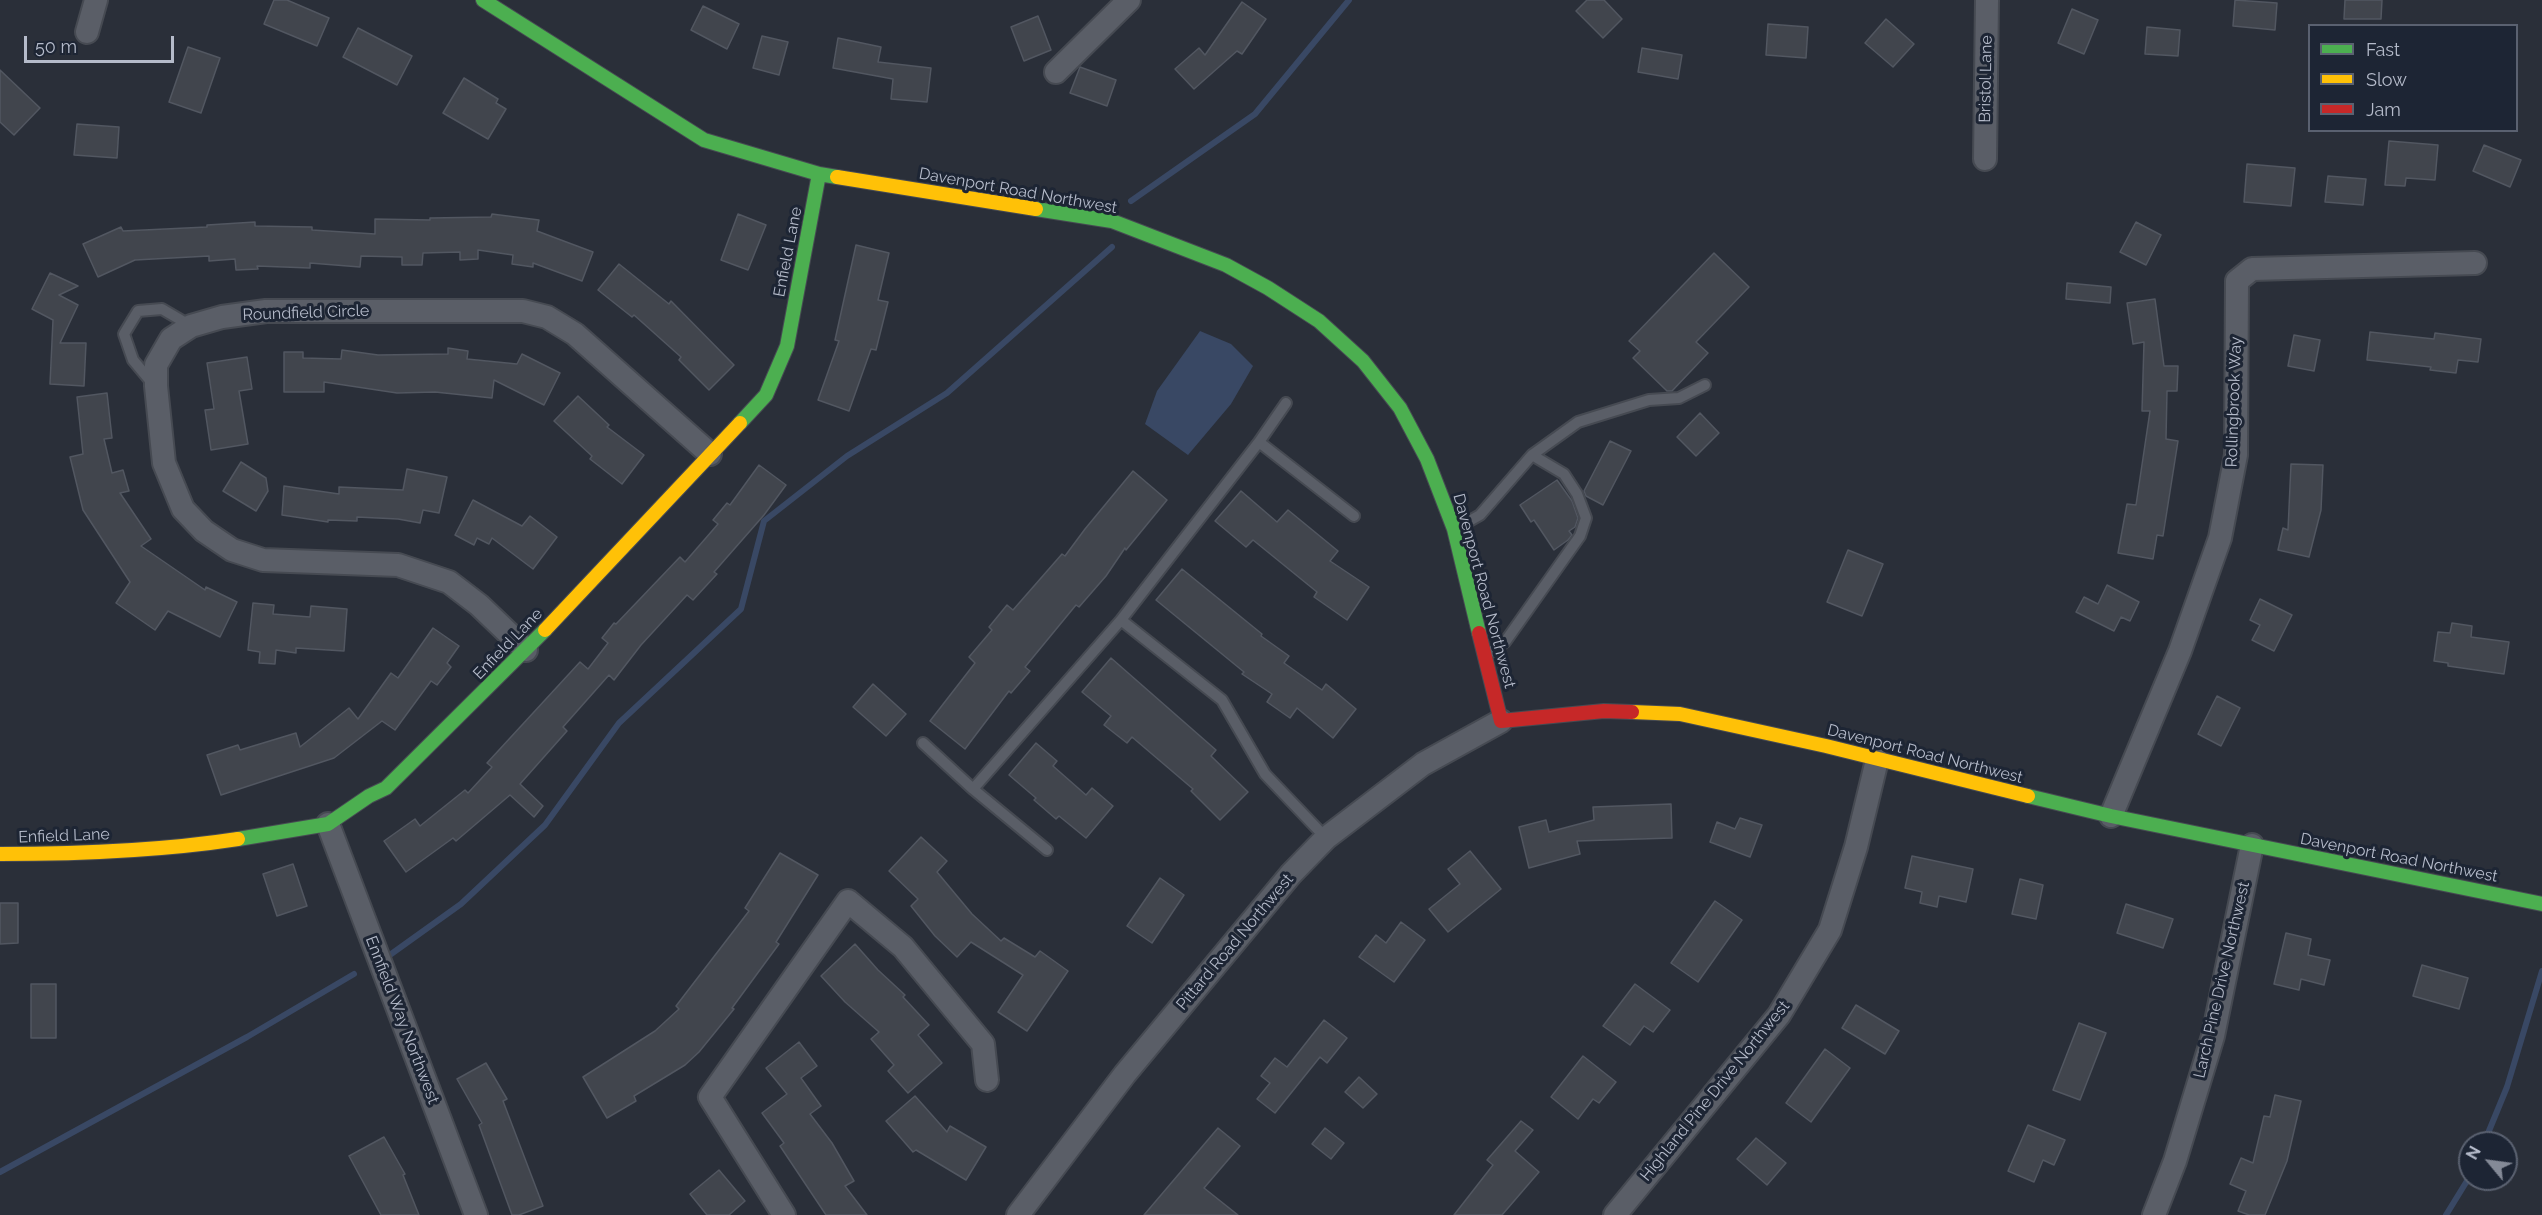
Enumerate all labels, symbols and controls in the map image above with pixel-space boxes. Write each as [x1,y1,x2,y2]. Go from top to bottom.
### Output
scale bar [27,24,177,62]
legend [2308,24,2518,132]
street label: Bristol Lane [1976,35,1996,123]
text: 50 m [35,36,77,57]
text: Fast [2366,39,2400,60]
text: Slow [2366,69,2407,90]
text: Jam [2366,99,2401,120]
street label: Davenport Road Northwest [917,164,1119,218]
street label: Enfield Lane [770,205,806,299]
street label: Roundfield Circle [242,301,370,325]
street label: Rollingbrook Way [2222,336,2246,468]
street label: Davenport Road Northwest [1449,492,1519,690]
street label: Enfield Lane [469,604,547,684]
street label: Davenport Road Northwest [1825,720,2025,788]
street label: Enfield Lane [18,825,110,847]
street label: Davenport Road Northwest [2299,829,2499,887]
street label: Pittard Road Northwest [1172,870,1298,1014]
street label: Larch Pine Drive Northwest [2190,880,2254,1080]
street label: Ennfield Way Northwest [361,933,443,1107]
street label: Highland Pine Drive Northwest [1636,997,1794,1185]
north arrow [2458,1131,2518,1191]
text: N [2462,1143,2485,1163]

